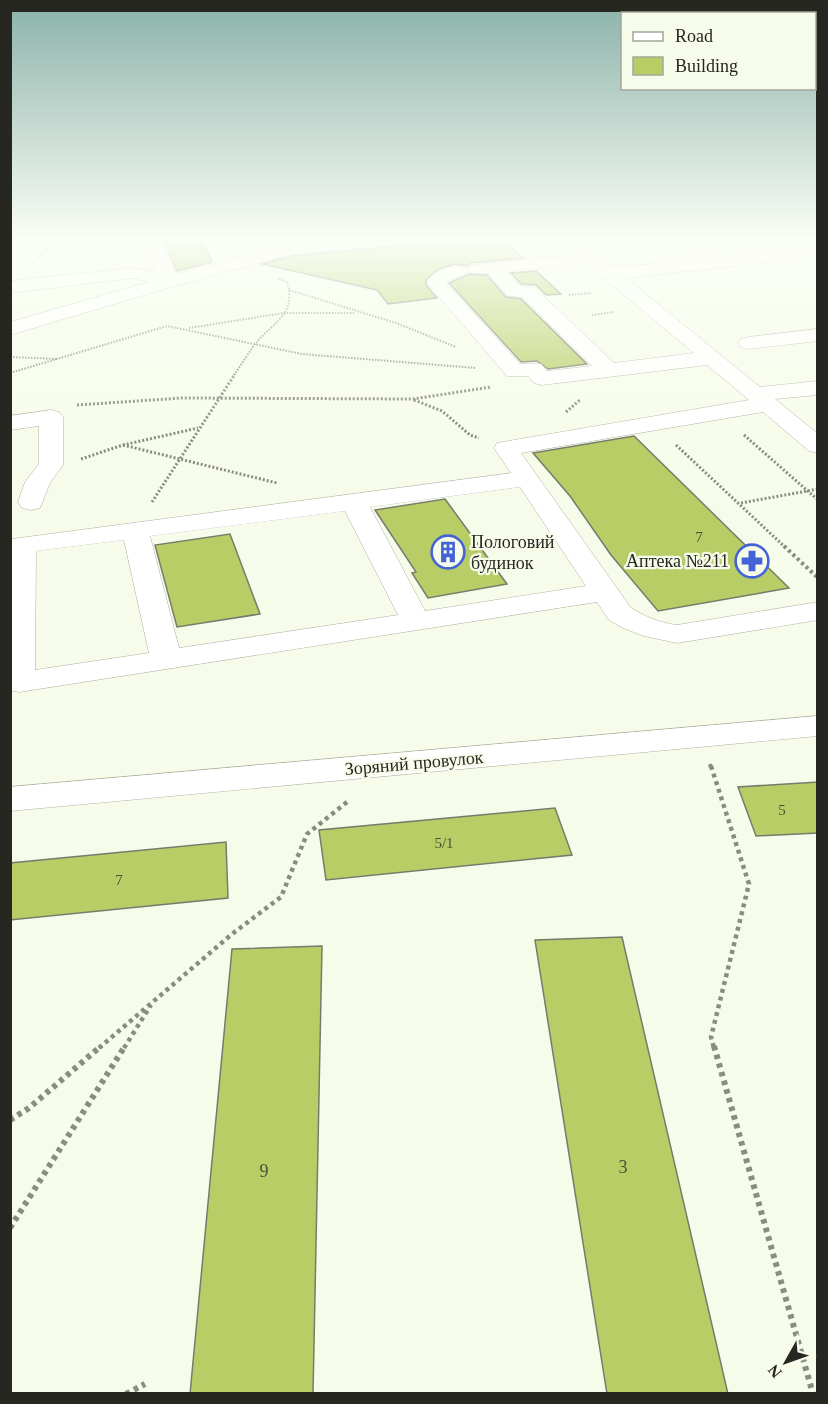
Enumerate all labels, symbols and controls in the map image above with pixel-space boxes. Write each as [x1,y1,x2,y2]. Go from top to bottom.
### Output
legend [621,12,816,90]
text: Road [675,26,713,46]
text: Building [675,56,738,76]
house number: 7 [695,529,703,545]
place label: Пологовий будинок [471,532,555,573]
building icon: Пологовий будинок [430,534,466,570]
pharmacy icon: Аптека №211 [734,543,770,579]
place label: Аптека №211 [626,551,729,571]
street label: Зоряний провулок [344,747,484,779]
house number: 5 [778,802,786,818]
house number: 5/1 [434,835,454,851]
house number: 7 [115,872,123,888]
house number: 3 [619,1157,628,1177]
house number: 9 [260,1161,269,1181]
north arrow [756,1332,816,1392]
text: N [764,1361,785,1381]

